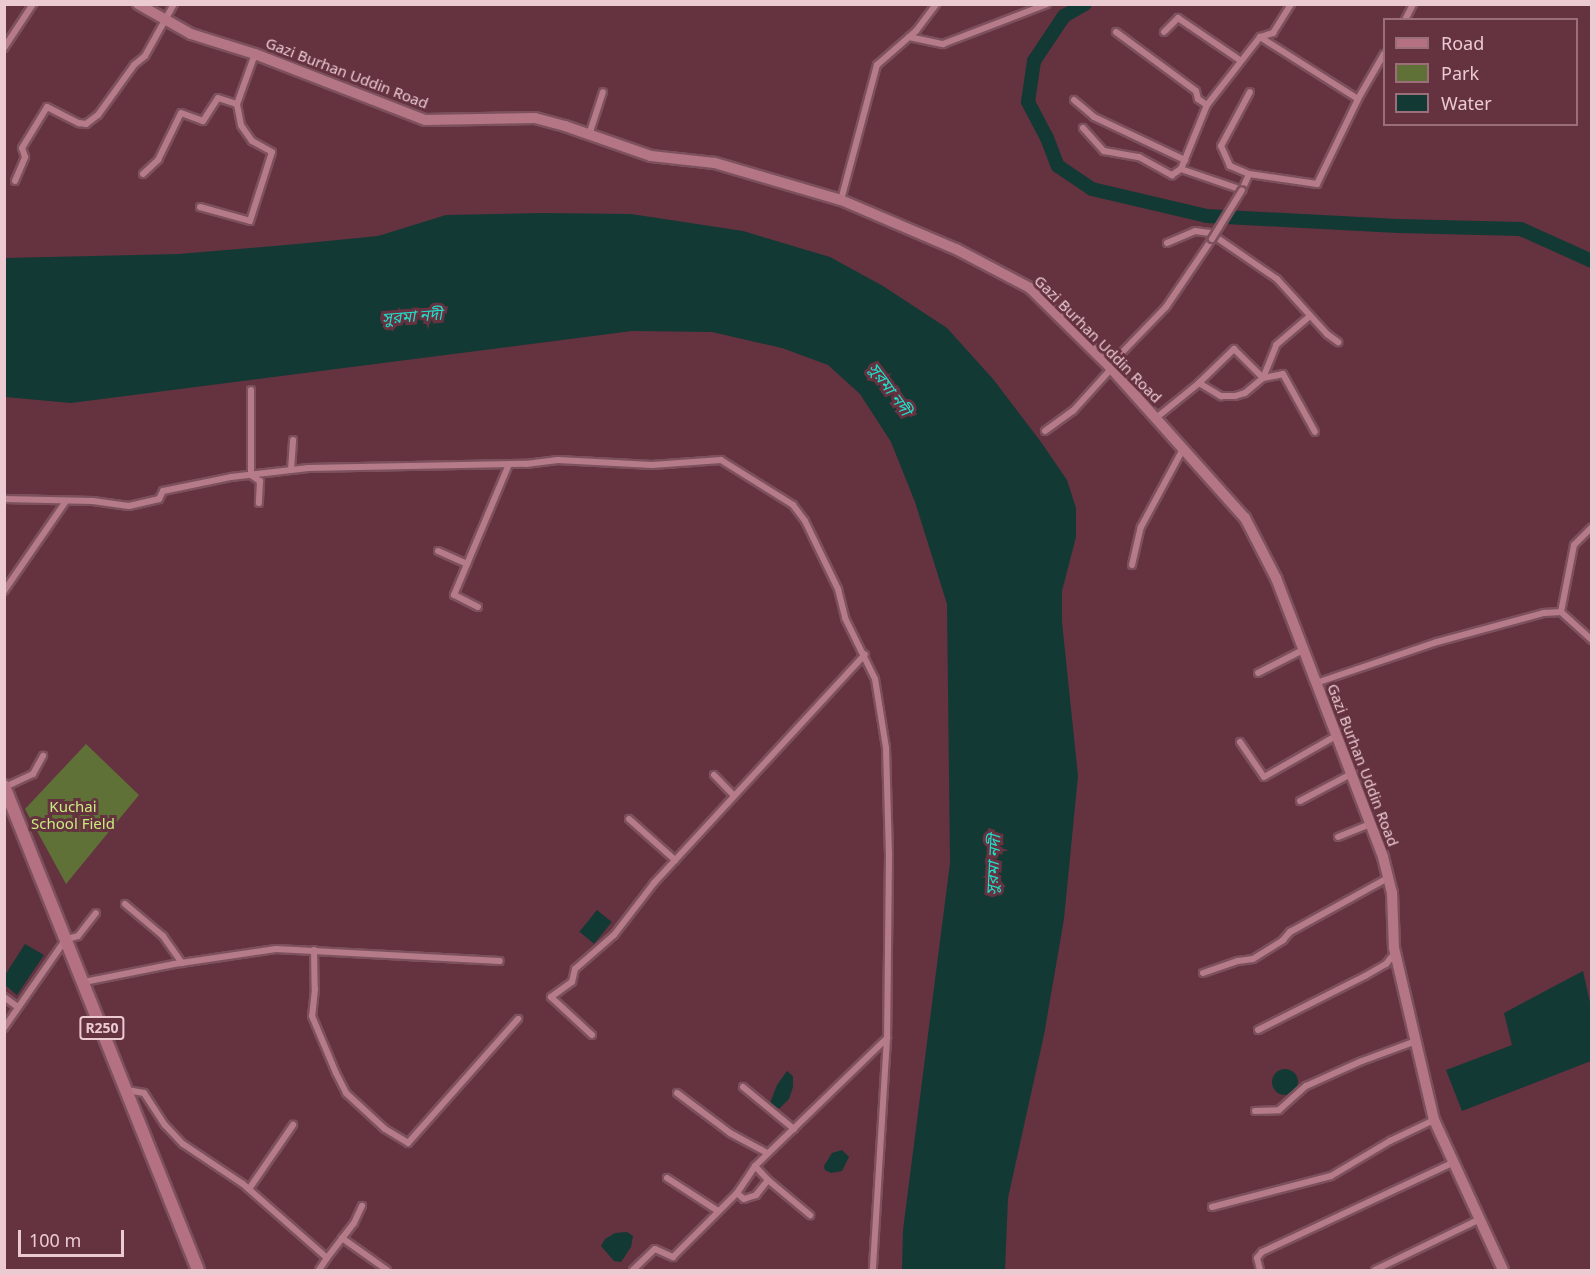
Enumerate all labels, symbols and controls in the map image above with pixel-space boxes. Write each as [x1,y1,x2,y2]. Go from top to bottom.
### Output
legend [1383,18,1578,126]
text: Road [1441,31,1484,55]
street label: Gazi Burhan Uddin Road [263,34,431,112]
text: Park [1441,61,1479,85]
text: Water [1441,91,1492,115]
street label: Gazi Burhan Uddin Road [1031,272,1165,406]
water label: সুরমা নদী [381,304,443,328]
water label: সুরমা নদী [864,359,916,419]
street label: Gazi Burhan Uddin Road [1324,681,1402,849]
park label: Kuchai School Field [31,797,115,832]
water label: সুরমা নদী [982,834,1004,896]
road number: R250 [78,1017,126,1039]
scale bar [21,1218,128,1256]
text: 100 m [29,1228,81,1252]

